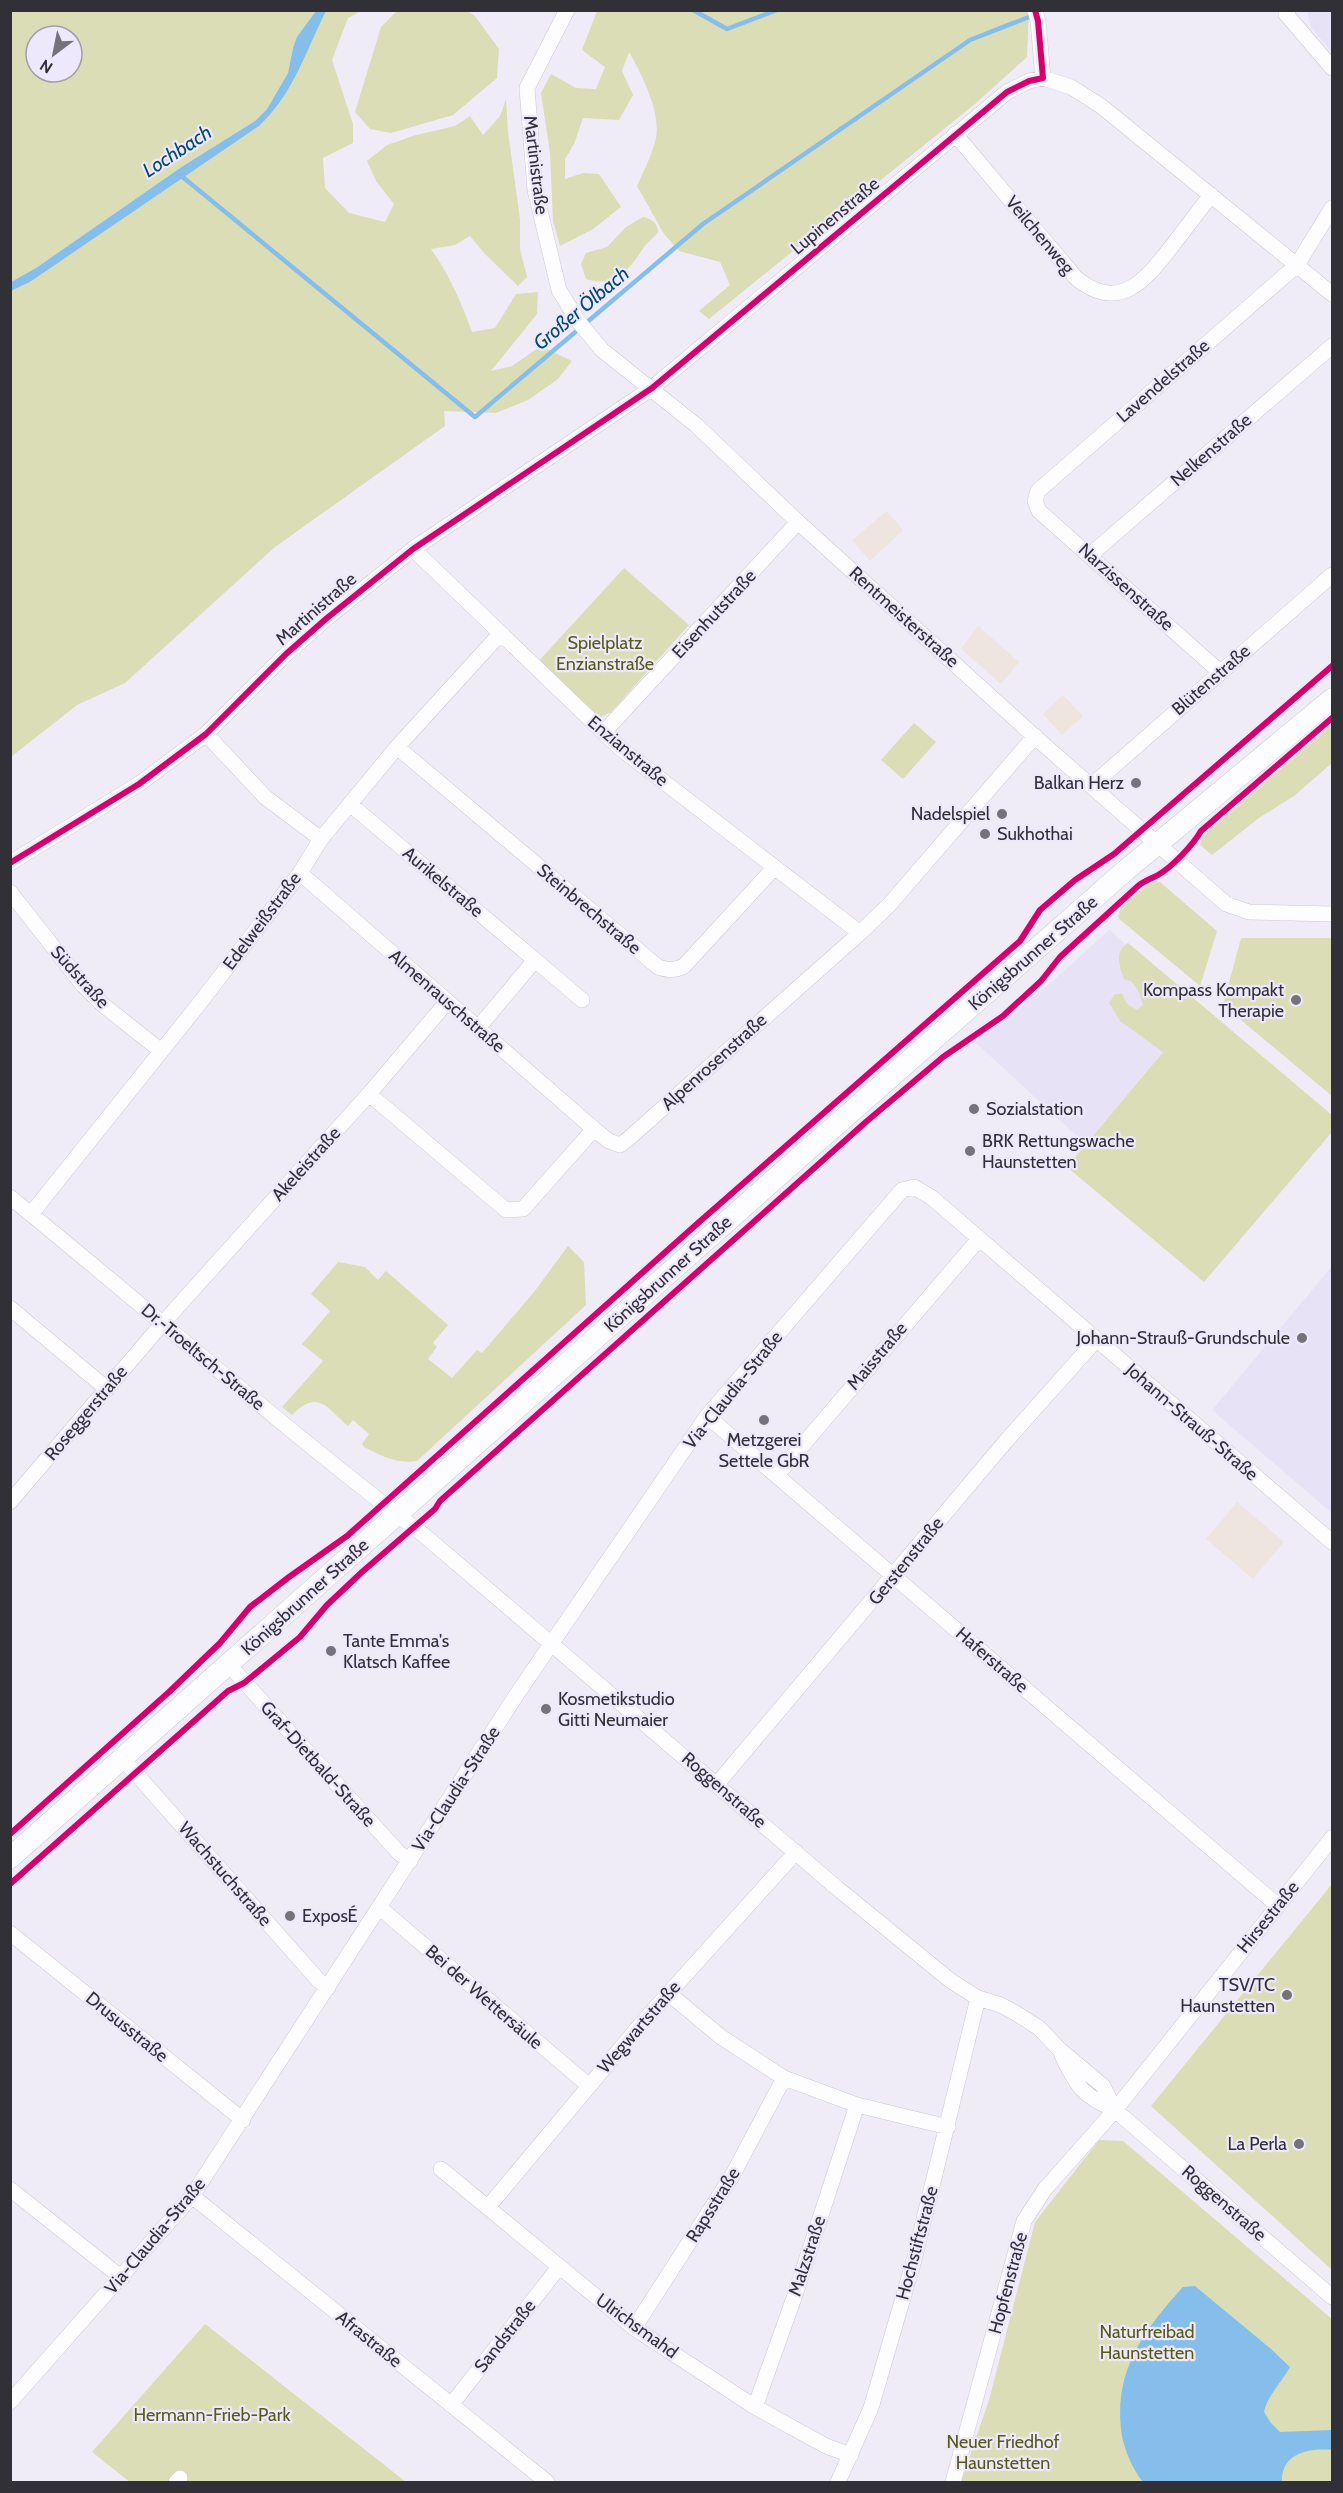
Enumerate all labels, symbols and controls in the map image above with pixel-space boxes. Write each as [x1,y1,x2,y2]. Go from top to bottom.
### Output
north arrow [24,24,84,84]
text: N [36,55,56,77]
street label: Martinistraße [519,114,553,216]
water label: Lochbach [138,120,216,182]
street label: Lupinenstraße [786,173,884,259]
street label: Veilchenweg [1001,191,1080,279]
water label: Großer Ölbach [528,261,634,355]
street label: Lavendelstraße [1112,335,1214,427]
street label: Nelkenstraße [1166,409,1256,491]
street label: Narzissenstraße [1074,538,1178,636]
street label: Rentmeisterstraße [845,562,963,672]
street label: Eisenhutstraße [667,565,761,663]
street label: Martinistraße [271,568,361,650]
park label: Spielplatz Enzianstraße [556,632,654,675]
street label: Blütenstraße [1167,640,1255,720]
street label: Enzianstraße [583,711,673,791]
place label: Balkan Herz [1034,772,1125,794]
marker: Balkan Herz [1129,776,1143,790]
place label: Nadelspiel [911,803,991,825]
marker: Nadelspiel [995,807,1009,821]
place label: Sukhothai [997,823,1073,845]
marker: Sukhothai [978,827,992,841]
street label: Aurikelstraße [398,842,488,922]
street label: Steinbrechstraße [532,859,646,959]
street label: Edelweißstraße [218,868,306,974]
street label: Königsbrunner Straße [964,891,1102,1015]
street label: Südstraße [46,941,114,1013]
street label: Almenrauschstraße [384,945,510,1057]
place label: Kompass Kompakt Therapie [1143,979,1284,1022]
marker: Kompass Kompakt Therapie [1289,993,1303,1007]
street label: Alpenrosenstraße [657,1009,771,1115]
place label: Sozialstation [986,1098,1083,1120]
marker: Sozialstation [967,1102,981,1116]
street label: Akeleistraße [267,1122,345,1206]
place label: BRK Rettungswache Haunstetten [982,1130,1134,1173]
marker: BRK Rettungswache Haunstetten [963,1144,977,1158]
street label: Königsbrunner Straße [600,1211,736,1337]
street label: Dr.-Troeltsch-Straße [137,1299,269,1415]
street label: Maisstraße [842,1318,912,1394]
street label: Via-Claudia-Straße [679,1327,787,1453]
place label: Johann-Strauß-Grundschule [1076,1327,1290,1349]
marker: Johann-Strauß-Grundschule [1295,1331,1309,1345]
street label: Johann-Strauß-Straße [1121,1358,1263,1485]
street label: Roseggerstraße [40,1361,132,1465]
marker: Metzgerei Settele GbR [757,1413,771,1427]
place label: Metzgerei Settele GbR [719,1429,810,1472]
street label: Gerstenstraße [864,1513,948,1609]
street label: Königsbrunner Straße [237,1534,373,1660]
street label: Haferstraße [951,1623,1033,1697]
place label: Tante Emma's Klatsch Kaffee [343,1630,450,1673]
marker: Tante Emma's Klatsch Kaffee [324,1644,338,1658]
place label: Kosmetikstudio Gitti Neumaier [558,1688,675,1731]
street label: Graf-Dietbald-Straße [256,1697,380,1831]
marker: Kosmetikstudio Gitti Neumaier [539,1702,553,1716]
street label: Via-Claudia-Straße [407,1722,505,1856]
street label: Roggenstraße [677,1747,771,1833]
street label: Wachstuchstraße [174,1817,276,1931]
street label: Hirsestraße [1232,1877,1304,1957]
place label: ExposÉ [302,1905,358,1927]
marker: ExposÉ [283,1909,297,1923]
street label: Bei der Wettersäule [421,1940,547,2054]
place label: TSV/TC Haunstetten [1180,1974,1275,2017]
street label: Wegwartstraße [593,1976,685,2078]
street label: Drususstraße [81,1987,173,2067]
marker: TSV/TC Haunstetten [1280,1988,1294,2002]
place label: La Perla [1227,2133,1287,2155]
marker: La Perla [1292,2137,1306,2151]
street label: Roggenstraße [1177,2160,1271,2246]
street label: Rapsstraße [681,2163,745,2247]
street label: Via-Claudia-Straße [100,2173,210,2299]
street label: Hochstiftstraße [891,2184,943,2302]
street label: Malzstraße [784,2213,830,2299]
street label: Hopfenstraße [984,2230,1032,2336]
street label: Ulrichsmahd [592,2289,682,2363]
street label: Sandstraße [470,2295,540,2377]
street label: Afrastraße [332,2306,406,2372]
park label: Naturfreibad Haunstetten [1099,2321,1195,2364]
park label: Hermann-Frieb-Park [134,2404,291,2426]
park label: Neuer Friedhof Haunstetten [947,2431,1059,2474]

